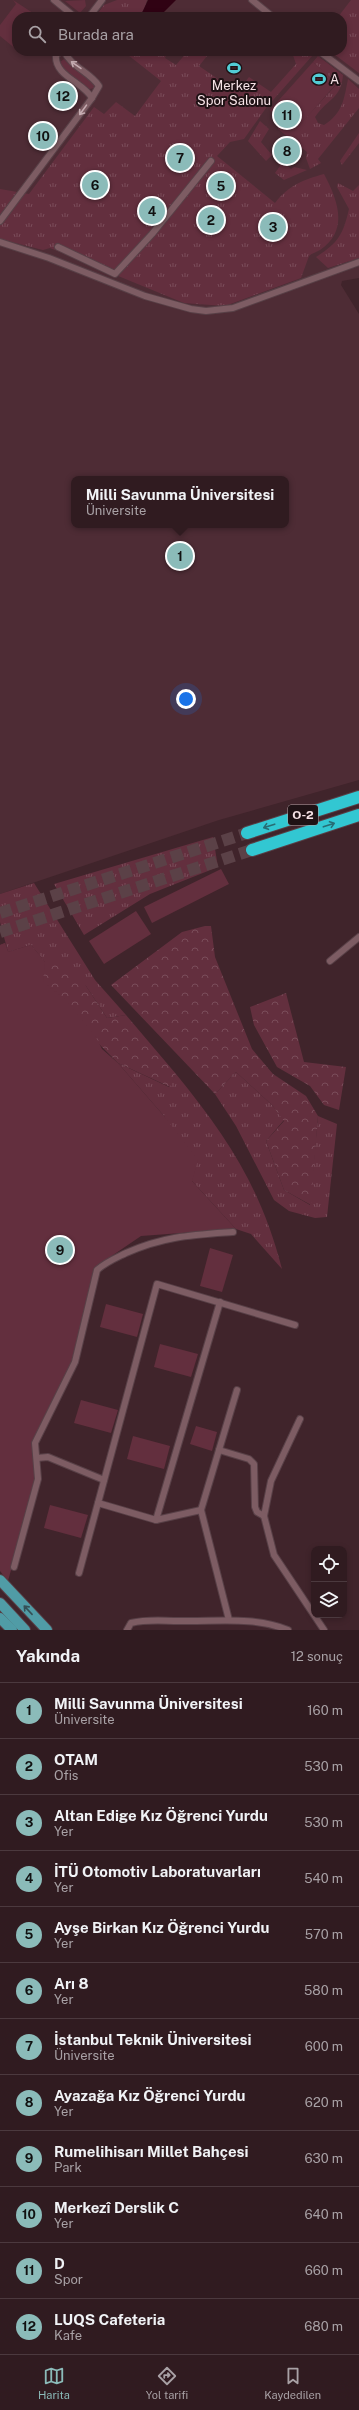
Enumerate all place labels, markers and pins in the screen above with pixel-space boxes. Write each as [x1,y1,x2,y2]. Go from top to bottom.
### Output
sports icon: Merkez Spor Salonu [226,60,242,76]
sports icon: A [311,71,327,87]
place label: A [330,72,339,87]
place label: Merkez Spor Salonu [197,78,271,108]
pin: 12 [50,81,76,111]
pin: 11 [274,100,300,130]
pin: 10 [30,121,56,151]
pin: 8 [274,136,300,166]
pin: 7 [167,143,193,173]
pin: 6 [82,170,108,200]
pin: 5 [208,171,234,201]
pin: 4 [139,196,165,226]
pin: 2 [198,205,224,235]
pin: 3 [260,212,286,242]
pin: 1 [167,541,193,571]
pin: 9 [47,1235,73,1265]

